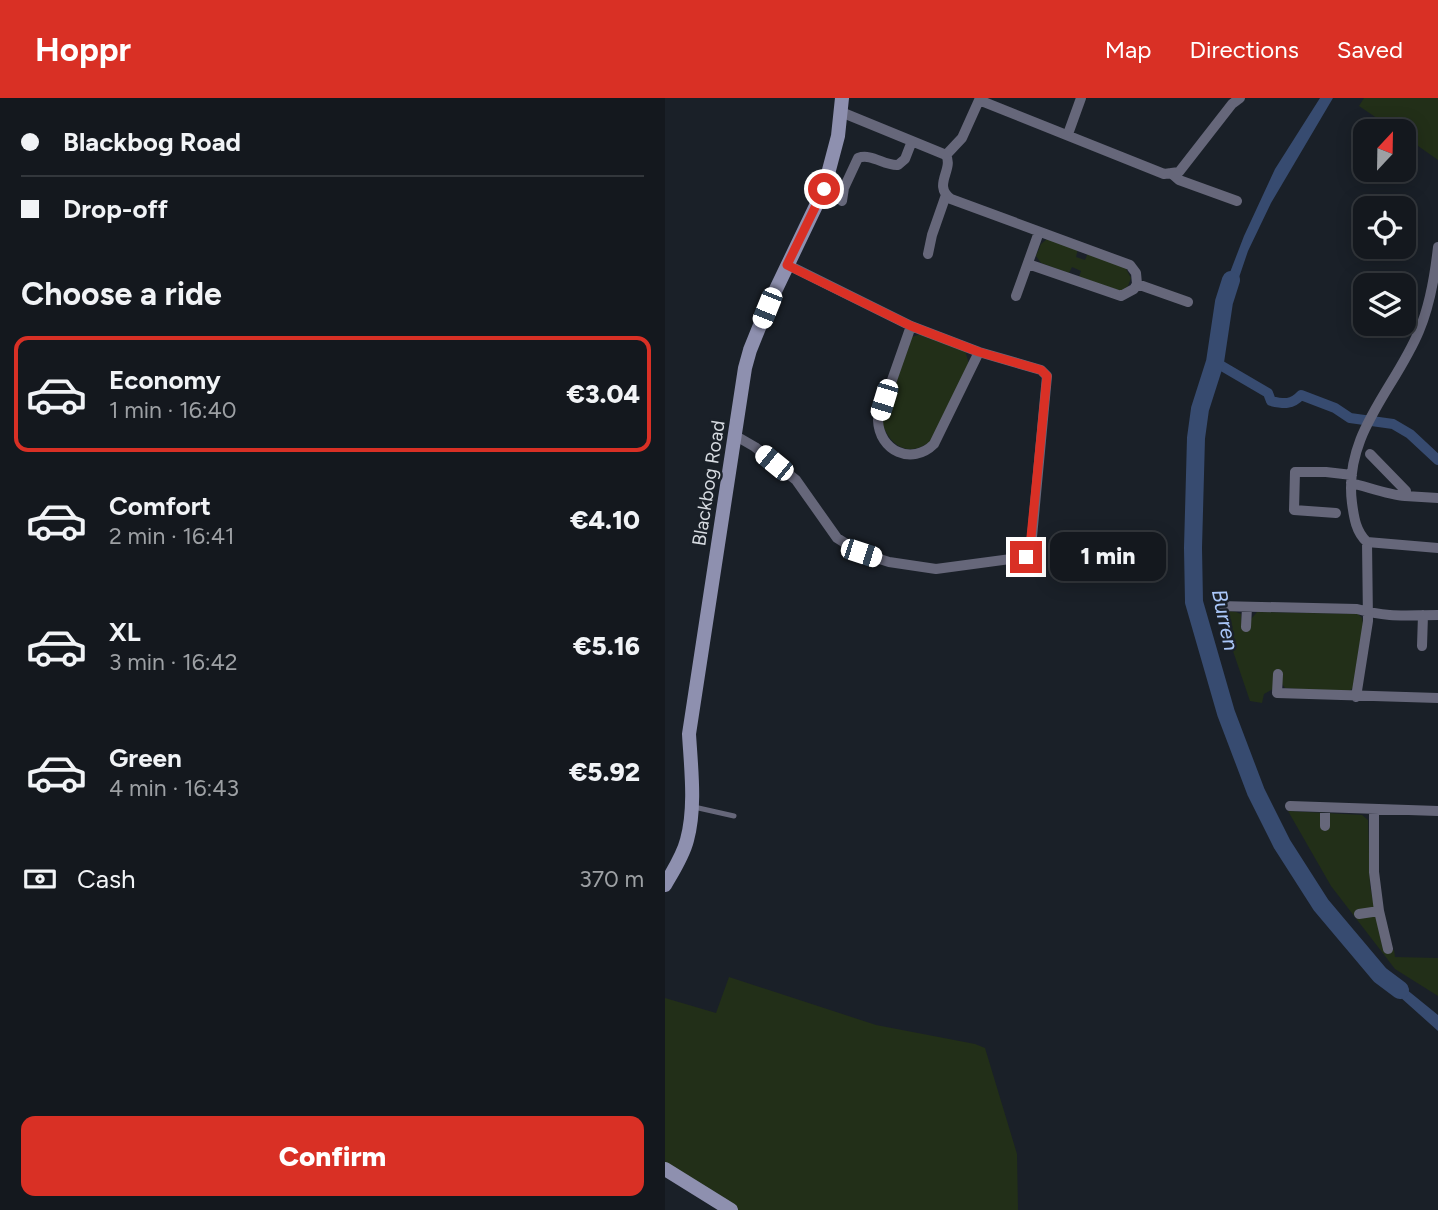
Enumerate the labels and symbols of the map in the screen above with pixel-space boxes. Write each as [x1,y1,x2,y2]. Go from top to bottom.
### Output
north arrow [1353,119,1416,182]
route start [808,173,840,205]
car [750,285,785,331]
car [868,377,901,423]
street label: Blackbog Road [687,419,730,547]
car [752,442,797,484]
callout: 1 min [1051,532,1166,582]
car [838,537,885,569]
route end [1010,541,1042,573]
water label: Burren [1207,587,1244,653]

